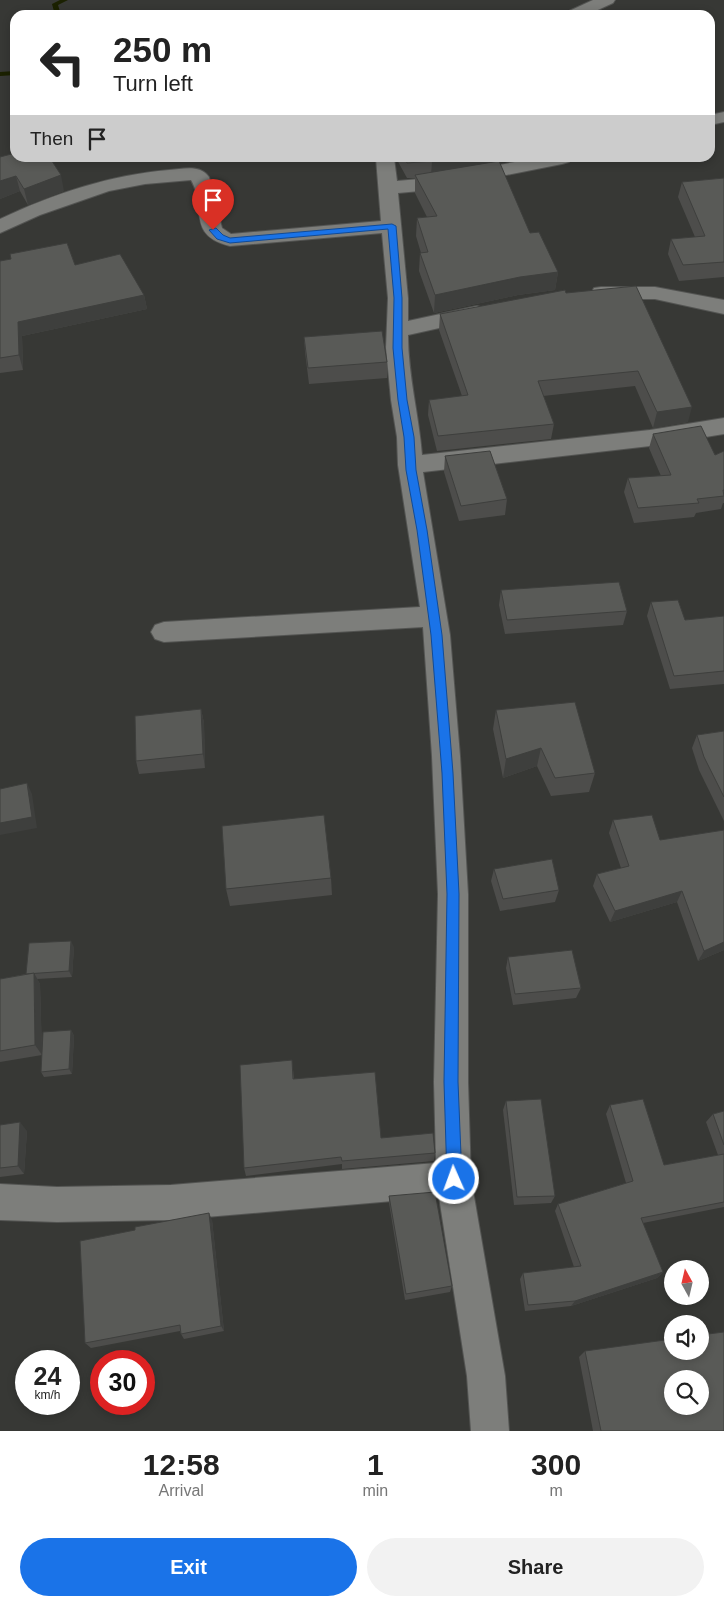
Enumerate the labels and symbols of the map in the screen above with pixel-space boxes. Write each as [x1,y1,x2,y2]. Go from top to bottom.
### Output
pin [192,179,234,230]
position arrow [427,1152,479,1204]
north arrow [664,1260,709,1305]
speed limit sign: 30 [90,1350,155,1415]

